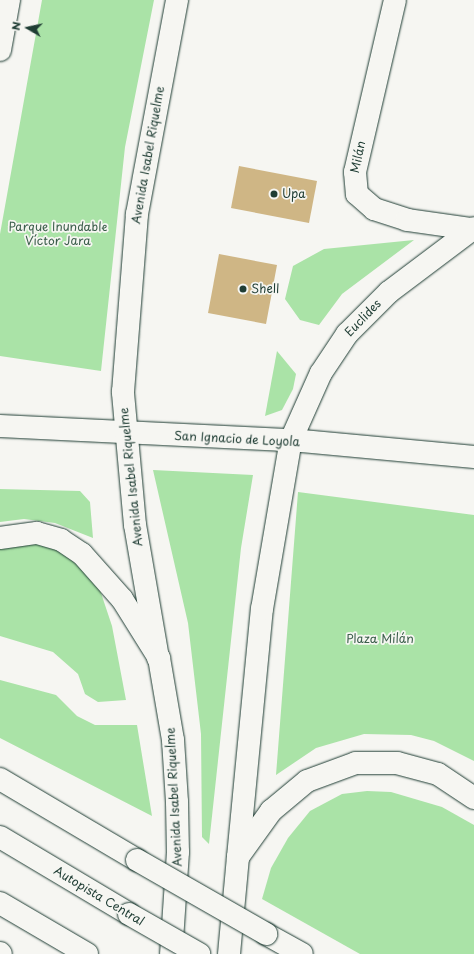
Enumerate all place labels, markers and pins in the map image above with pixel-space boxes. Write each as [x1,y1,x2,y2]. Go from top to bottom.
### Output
place label: Upa [282,187,306,201]
marker: Upa [269,189,279,199]
place label: Shell [251,282,279,296]
marker: Shell [238,284,248,294]

